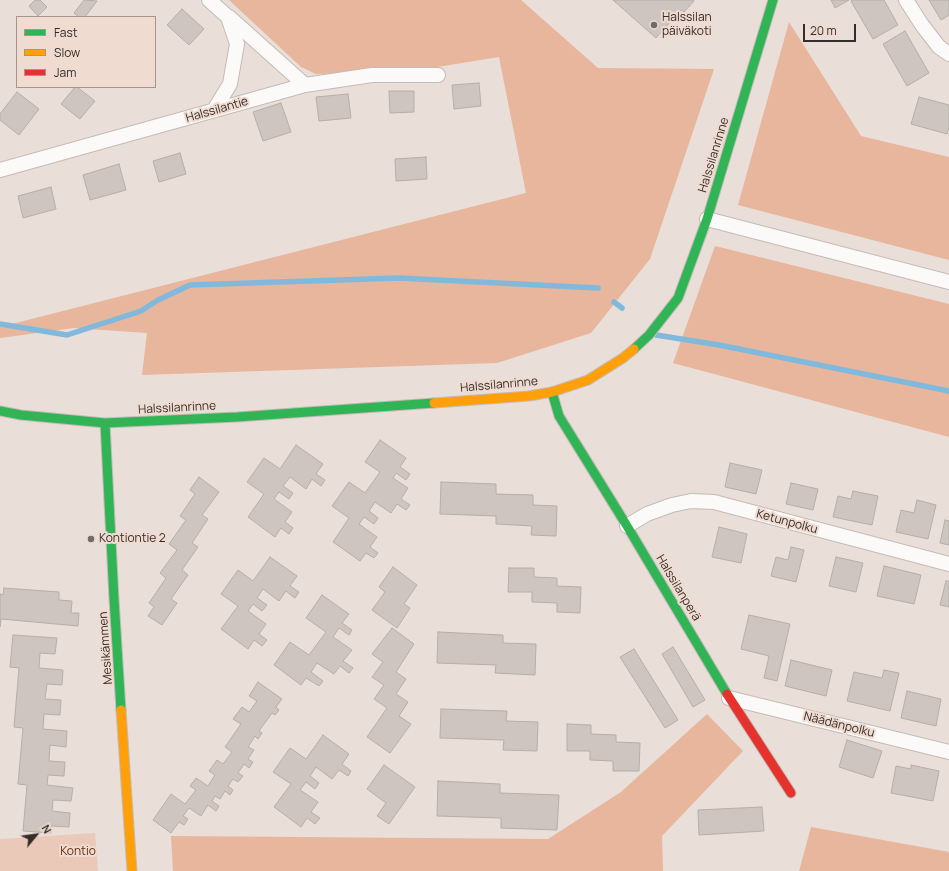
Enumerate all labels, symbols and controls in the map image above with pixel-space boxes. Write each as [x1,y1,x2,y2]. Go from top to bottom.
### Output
place label: Halssilan päiväkoti [662,11,712,39]
legend [16,16,156,88]
scale bar [805,16,858,42]
marker: Halssilan päiväkoti [649,20,659,30]
text: 20 m [810,22,837,39]
text: Fast [54,24,78,41]
text: Slow [54,44,80,61]
text: Jam [54,64,76,81]
street label: Halssilantie [184,94,250,126]
street label: Halssilanrinne [696,116,732,194]
street label: Halssilanrinne [460,374,538,396]
street label: Halssilanrinne [138,399,216,417]
street label: Ketunpolku [755,507,819,537]
place label: Kontiontie 2 [99,532,166,546]
marker: Kontiontie 2 [86,534,96,544]
street label: Halssilanperä [653,552,703,624]
street label: Mesikämmen [96,611,116,685]
street label: Näädänpolku [802,709,876,741]
north arrow [16,815,56,855]
text: N [38,822,55,836]
park label: Kontio [60,845,96,859]

